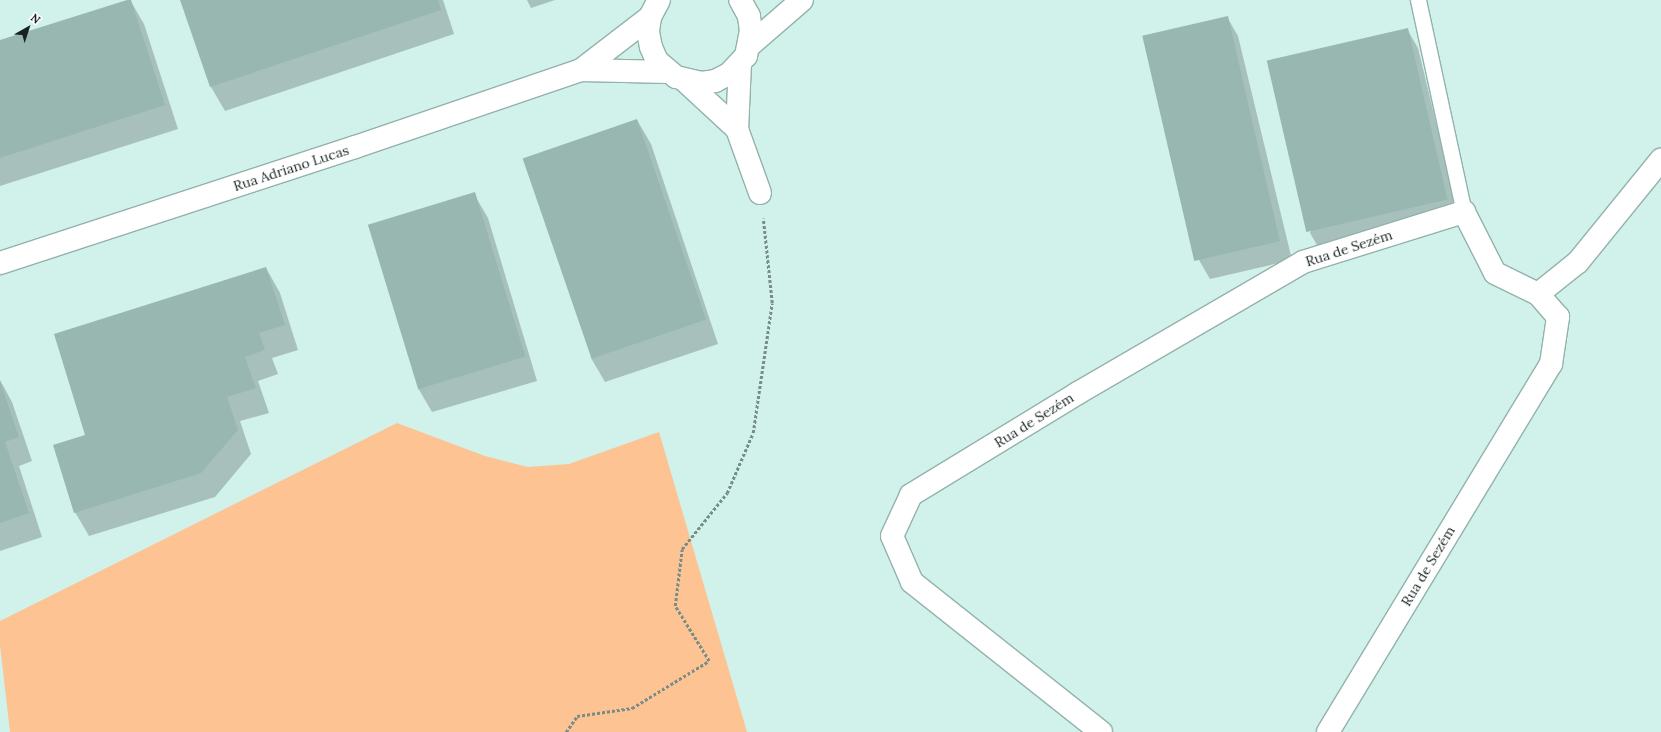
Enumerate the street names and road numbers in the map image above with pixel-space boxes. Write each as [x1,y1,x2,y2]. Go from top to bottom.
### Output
street label: Rua Adriano Lucas [231,141,351,195]
street label: Rua de Sezém [1303,226,1395,270]
street label: Rua de Sezém [991,389,1077,451]
street label: Rua de Sezém [1398,523,1458,609]

